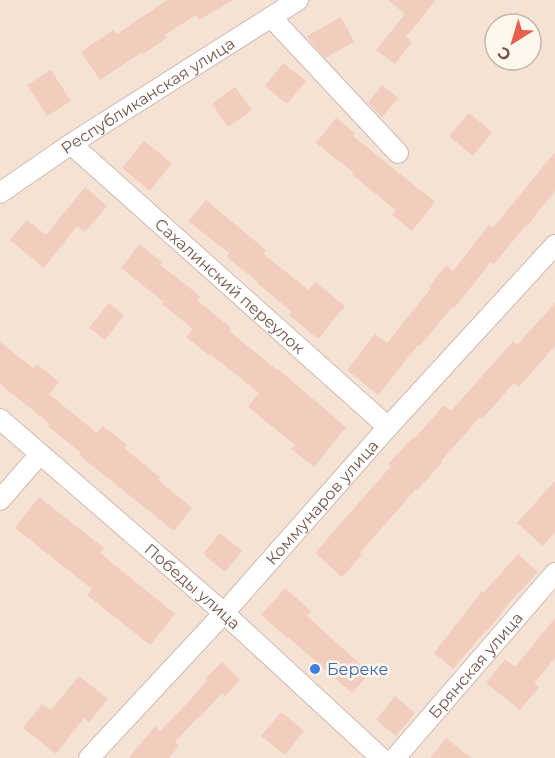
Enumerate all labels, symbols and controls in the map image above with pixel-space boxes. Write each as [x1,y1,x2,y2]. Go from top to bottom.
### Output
north arrow [483,12,543,72]
street label: Республиканская улица [57,33,238,158]
text: С [494,42,515,65]
street label: Сахалинский переулок [151,214,309,358]
street label: Коммунаров улица [262,436,382,569]
street label: Победы улица [141,539,244,633]
street label: Брянская улица [424,608,527,722]
place label: Береке [327,660,388,679]
marker: Береке [308,662,322,676]

